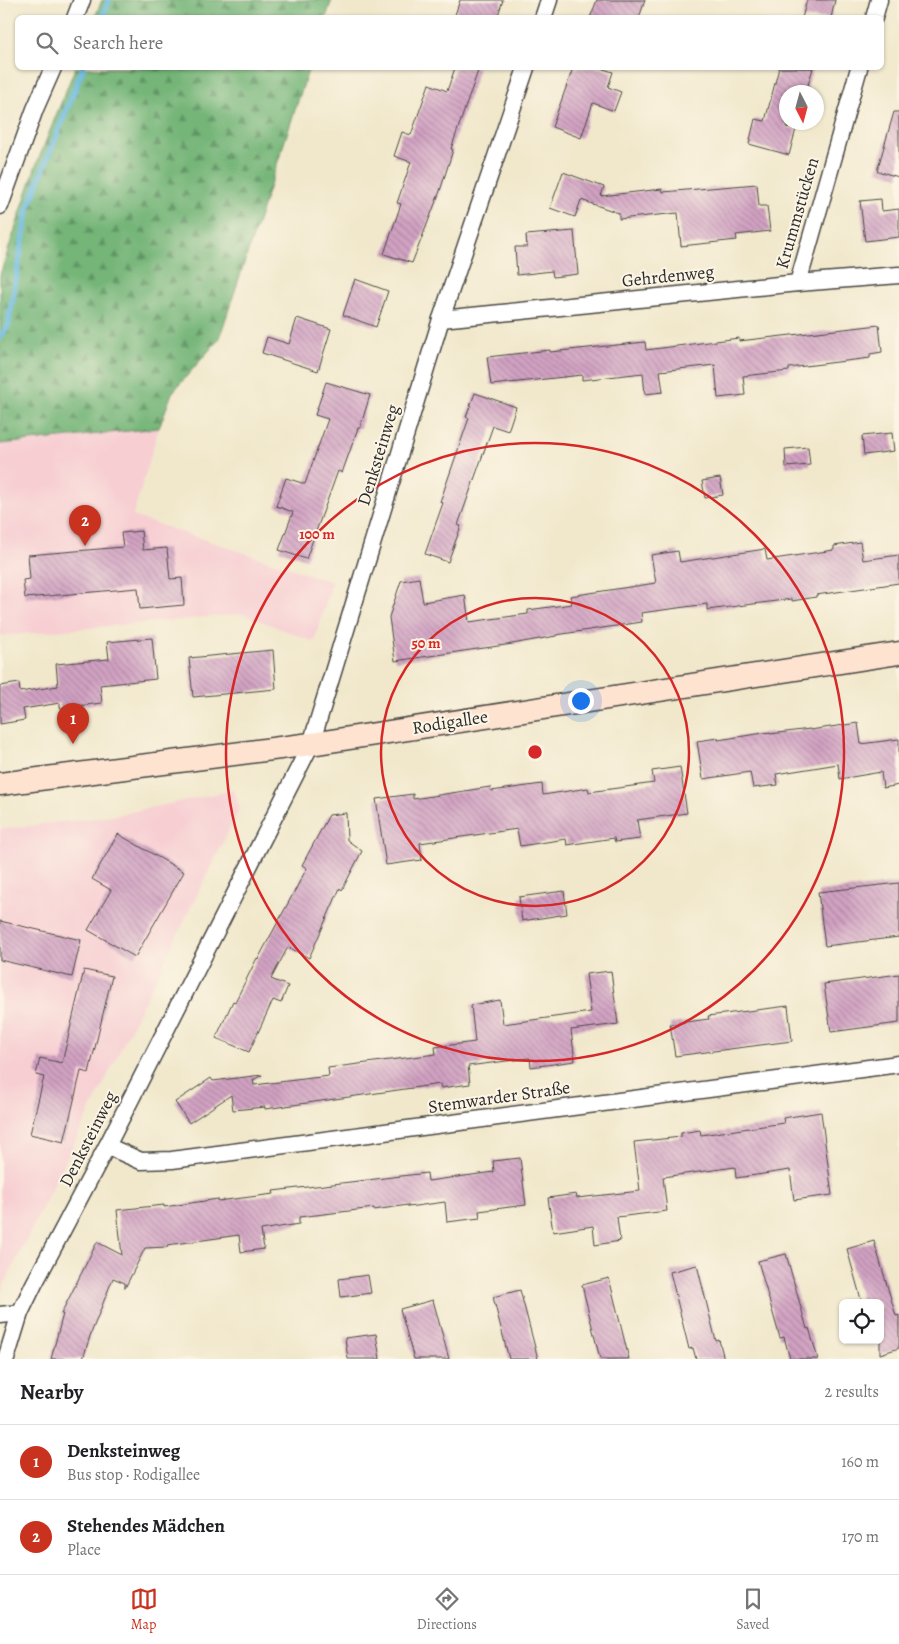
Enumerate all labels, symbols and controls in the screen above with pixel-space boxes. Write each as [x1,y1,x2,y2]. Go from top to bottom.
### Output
search box [15,15,884,70]
icon: search [33,29,61,57]
text: Search here [73,30,163,56]
north arrow [779,85,824,130]
street label: Krummstücken [770,154,824,272]
street label: Gehrdenweg [621,259,715,293]
street label: Denksteinweg [351,401,405,509]
pin: 2 [69,505,101,546]
text: 100 m [299,524,335,544]
text: 50 m [411,633,441,653]
your location [568,688,594,714]
pin: 1 [57,703,89,744]
street label: Rodigallee [410,704,490,740]
centre of rings [526,743,544,761]
street label: Stemwarder Straße [426,1075,572,1119]
street label: Denksteinweg [54,1087,122,1191]
map controls [839,1299,884,1344]
button: locate [839,1299,884,1344]
text: Nearby [20,1378,83,1406]
text: 2 results [824,1381,879,1403]
text: Denksteinweg [67,1438,180,1464]
text: 1 [33,1451,39,1473]
text: 160 m [841,1451,879,1473]
text: Bus stop · Rodigallee [67,1464,200,1486]
text: Stehendes Mädchen [67,1513,225,1539]
text: 2 [32,1526,40,1548]
text: 170 m [842,1526,879,1548]
text: Place [67,1539,101,1561]
tab: Map [130,1585,158,1634]
tab: Directions [417,1585,477,1634]
tab: Saved [736,1585,769,1634]

